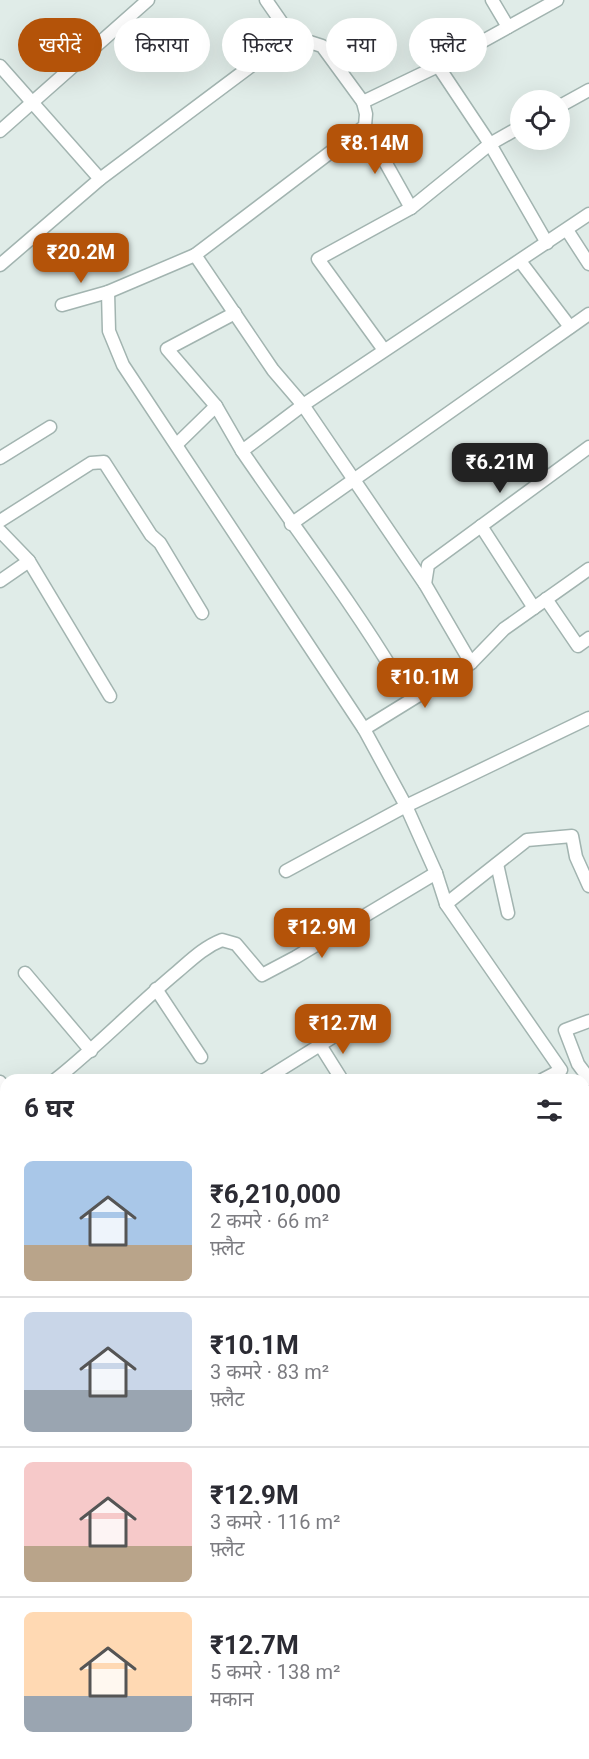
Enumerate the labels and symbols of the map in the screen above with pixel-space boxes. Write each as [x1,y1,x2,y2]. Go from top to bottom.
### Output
pin: ₹8.14M [326,124,424,175]
pin: ₹20.2M [32,233,130,284]
pin: ₹6.21M [451,443,549,494]
pin: ₹10.1M [376,658,474,709]
pin: ₹12.9M [273,908,371,959]
pin: ₹12.7M [294,1004,392,1055]

